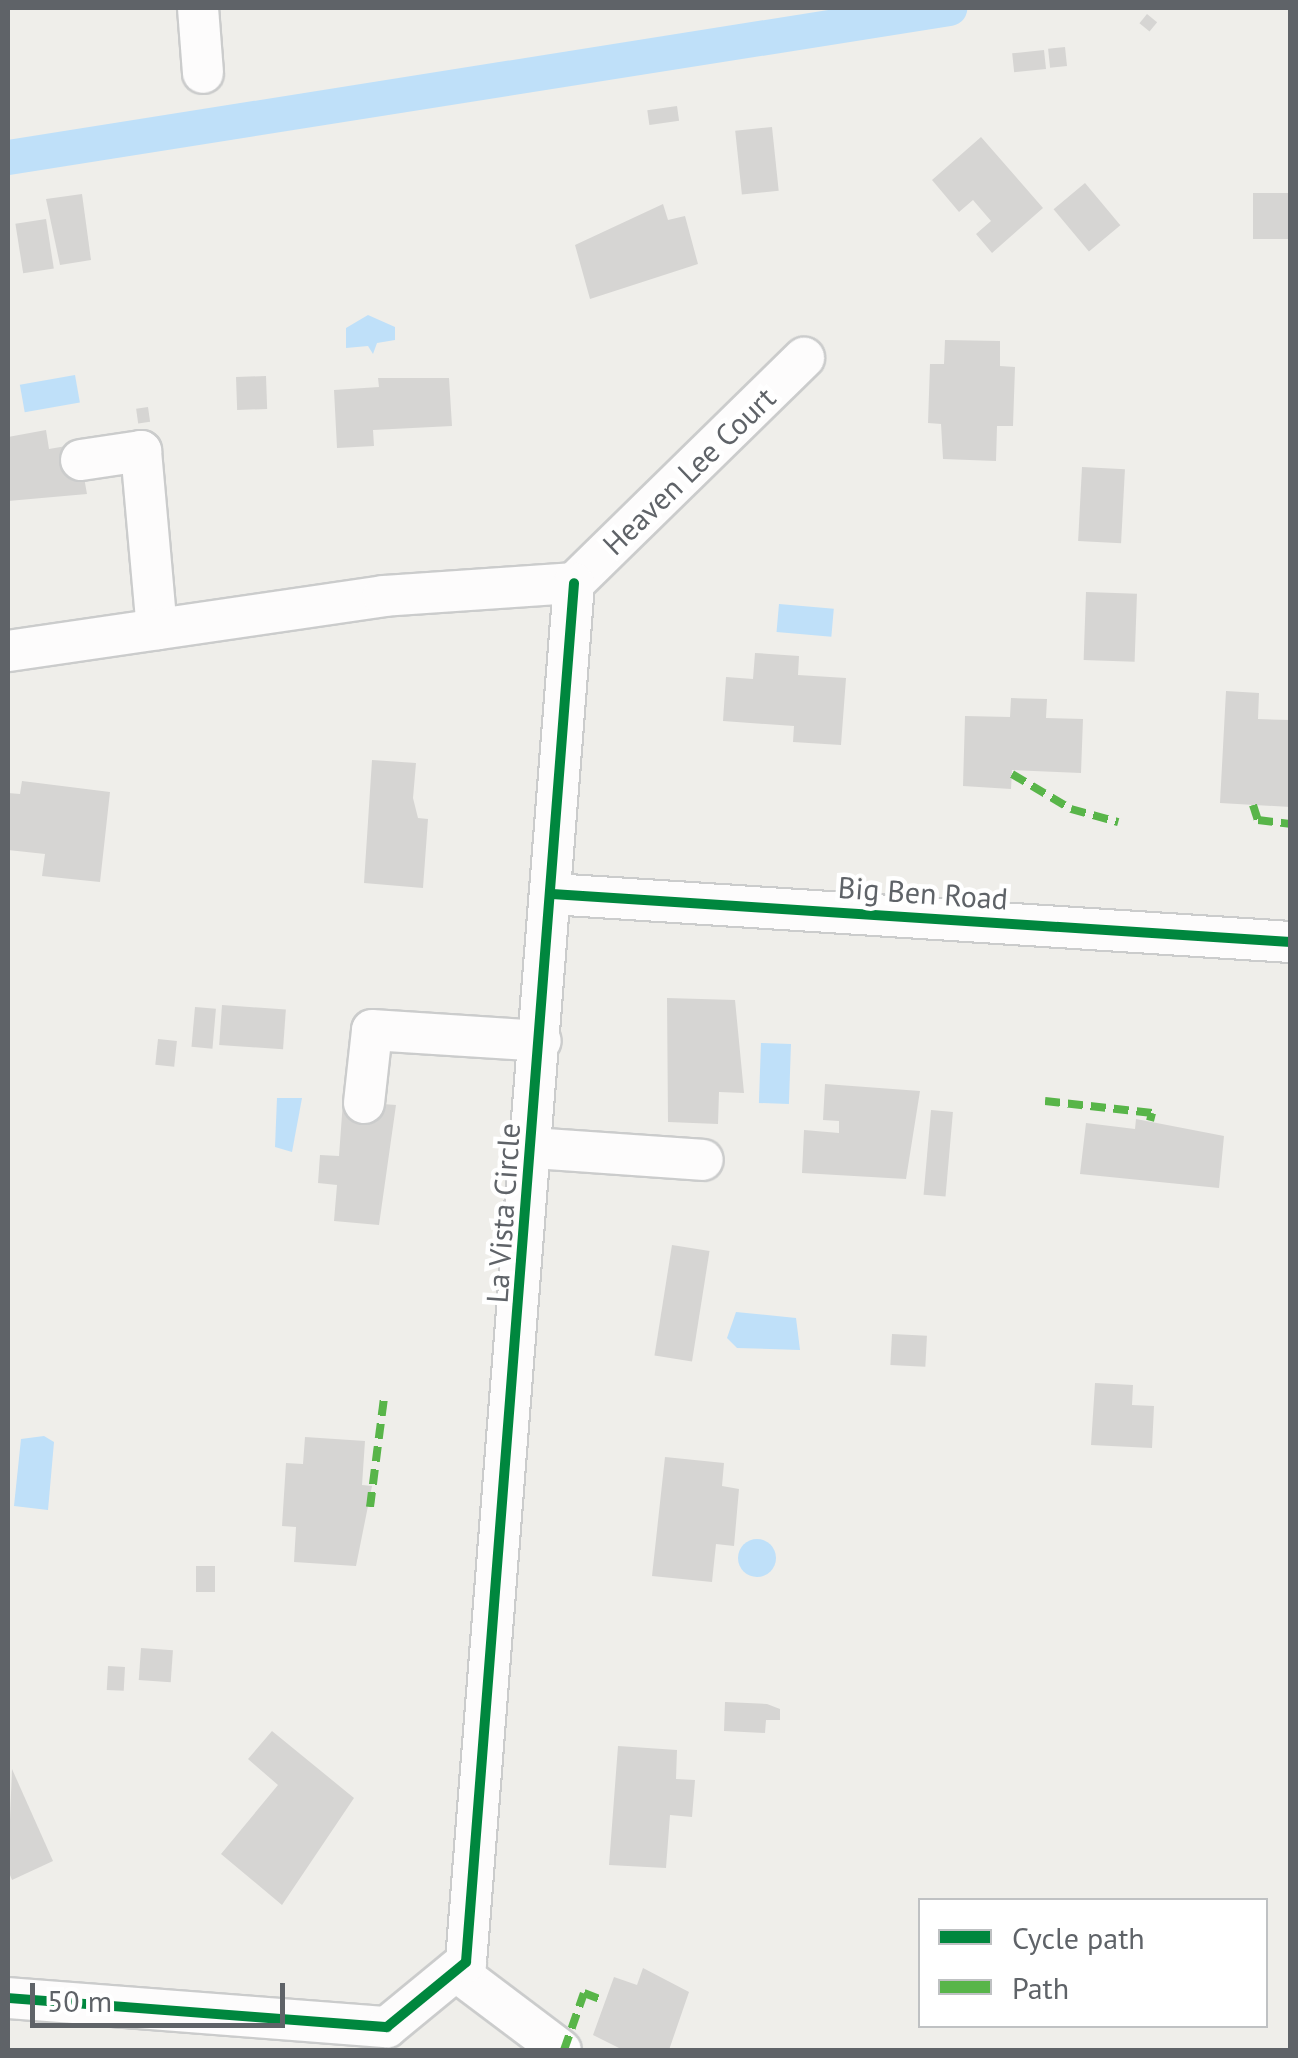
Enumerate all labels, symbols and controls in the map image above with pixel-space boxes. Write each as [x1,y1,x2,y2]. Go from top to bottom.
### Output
street label: Heaven Lee Court [595,380,783,562]
street label: Big Ben Road [837,869,1009,917]
street label: La Vista Circle [479,1121,527,1305]
legend [918,1898,1268,2028]
text: Cycle path [1012,1918,1145,1957]
scale bar [35,1963,290,2025]
text: Path [1012,1968,1069,2007]
text: 50 m [47,1981,112,2020]

